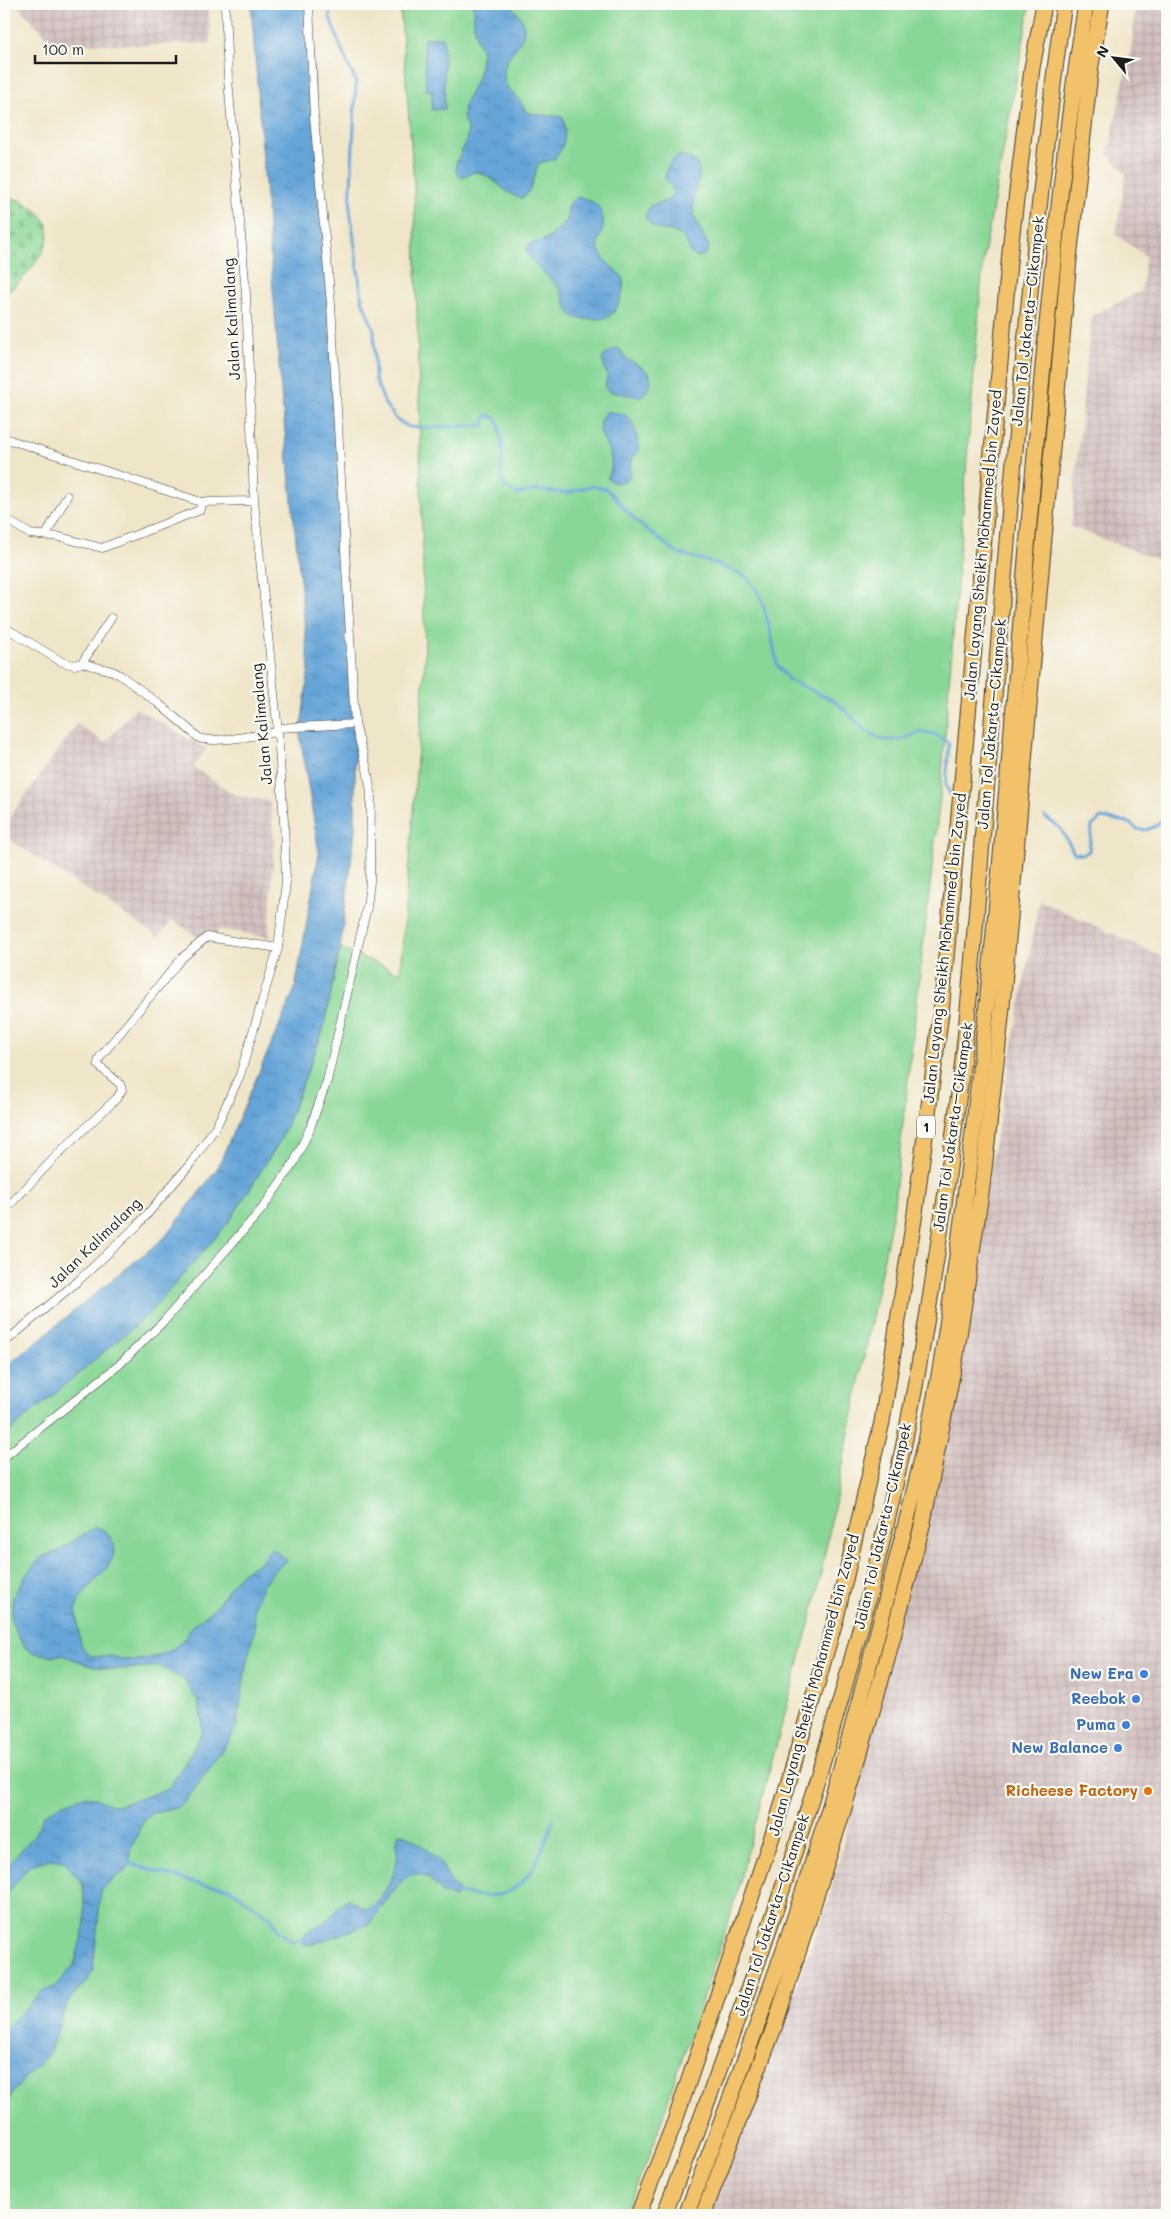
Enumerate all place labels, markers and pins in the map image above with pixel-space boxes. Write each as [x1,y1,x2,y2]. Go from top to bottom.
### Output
place label: New Era [1070,1663,1134,1683]
marker: New Era [1138,1668,1150,1680]
place label: Reebok [1071,1688,1126,1708]
marker: Reebok [1130,1693,1142,1705]
place label: Puma [1076,1714,1116,1734]
marker: Puma [1120,1719,1132,1731]
place label: New Balance [1012,1737,1108,1757]
marker: New Balance [1112,1742,1124,1754]
place label: Richeese Factory [1006,1780,1138,1800]
marker: Richeese Factory [1142,1785,1154,1797]

